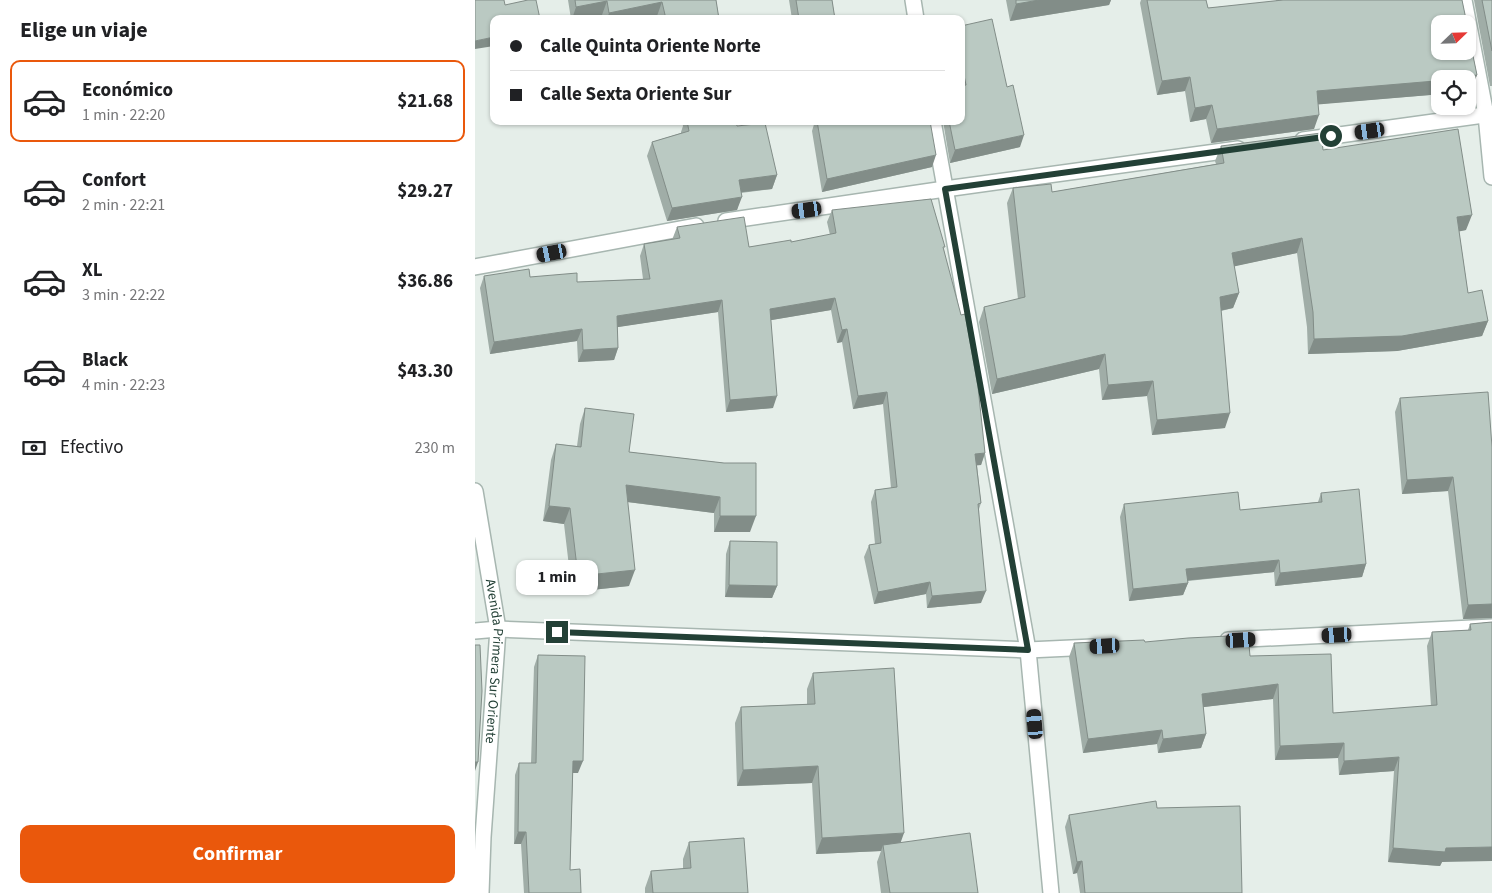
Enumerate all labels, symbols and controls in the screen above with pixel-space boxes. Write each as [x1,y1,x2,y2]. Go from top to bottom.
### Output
text: Elige un viaje [20,14,148,46]
north arrow [1431,15,1476,60]
map controls [1431,15,1476,115]
text: Calle Quinta Oriente Norte [540,33,761,60]
button: locate [1431,70,1476,115]
text: Económico [82,77,173,104]
icon: car [22,79,67,124]
text: Calle Sexta Oriente Sur [540,81,732,108]
text: $21.68 [397,88,453,115]
text: 1 min · 22:20 [82,104,165,126]
car [1354,121,1385,141]
route start [1320,125,1342,147]
text: Confort [82,167,146,194]
icon: car [22,169,67,214]
text: $29.27 [397,178,453,205]
text: 2 min · 22:21 [82,194,165,216]
car [791,200,822,220]
car [535,243,568,263]
text: XL [82,257,103,284]
icon: car [22,259,67,304]
text: $36.86 [397,268,453,295]
text: 3 min · 22:22 [82,284,165,306]
text: Black [82,347,128,374]
icon: car [22,349,67,394]
text: $43.30 [397,358,453,385]
text: 4 min · 22:23 [82,374,165,396]
icon: cash [20,434,48,462]
text: Efectivo [60,434,123,461]
text: 230 m [415,437,455,459]
callout: 1 min [516,560,598,594]
text: 1 min [538,566,576,588]
street label: Avenida Primera Sur Oriente [480,577,508,744]
route end [546,621,568,643]
car [1321,627,1352,643]
car [1225,632,1256,648]
car [1089,638,1120,654]
car [1026,708,1043,740]
button: Confirmar [20,825,455,883]

